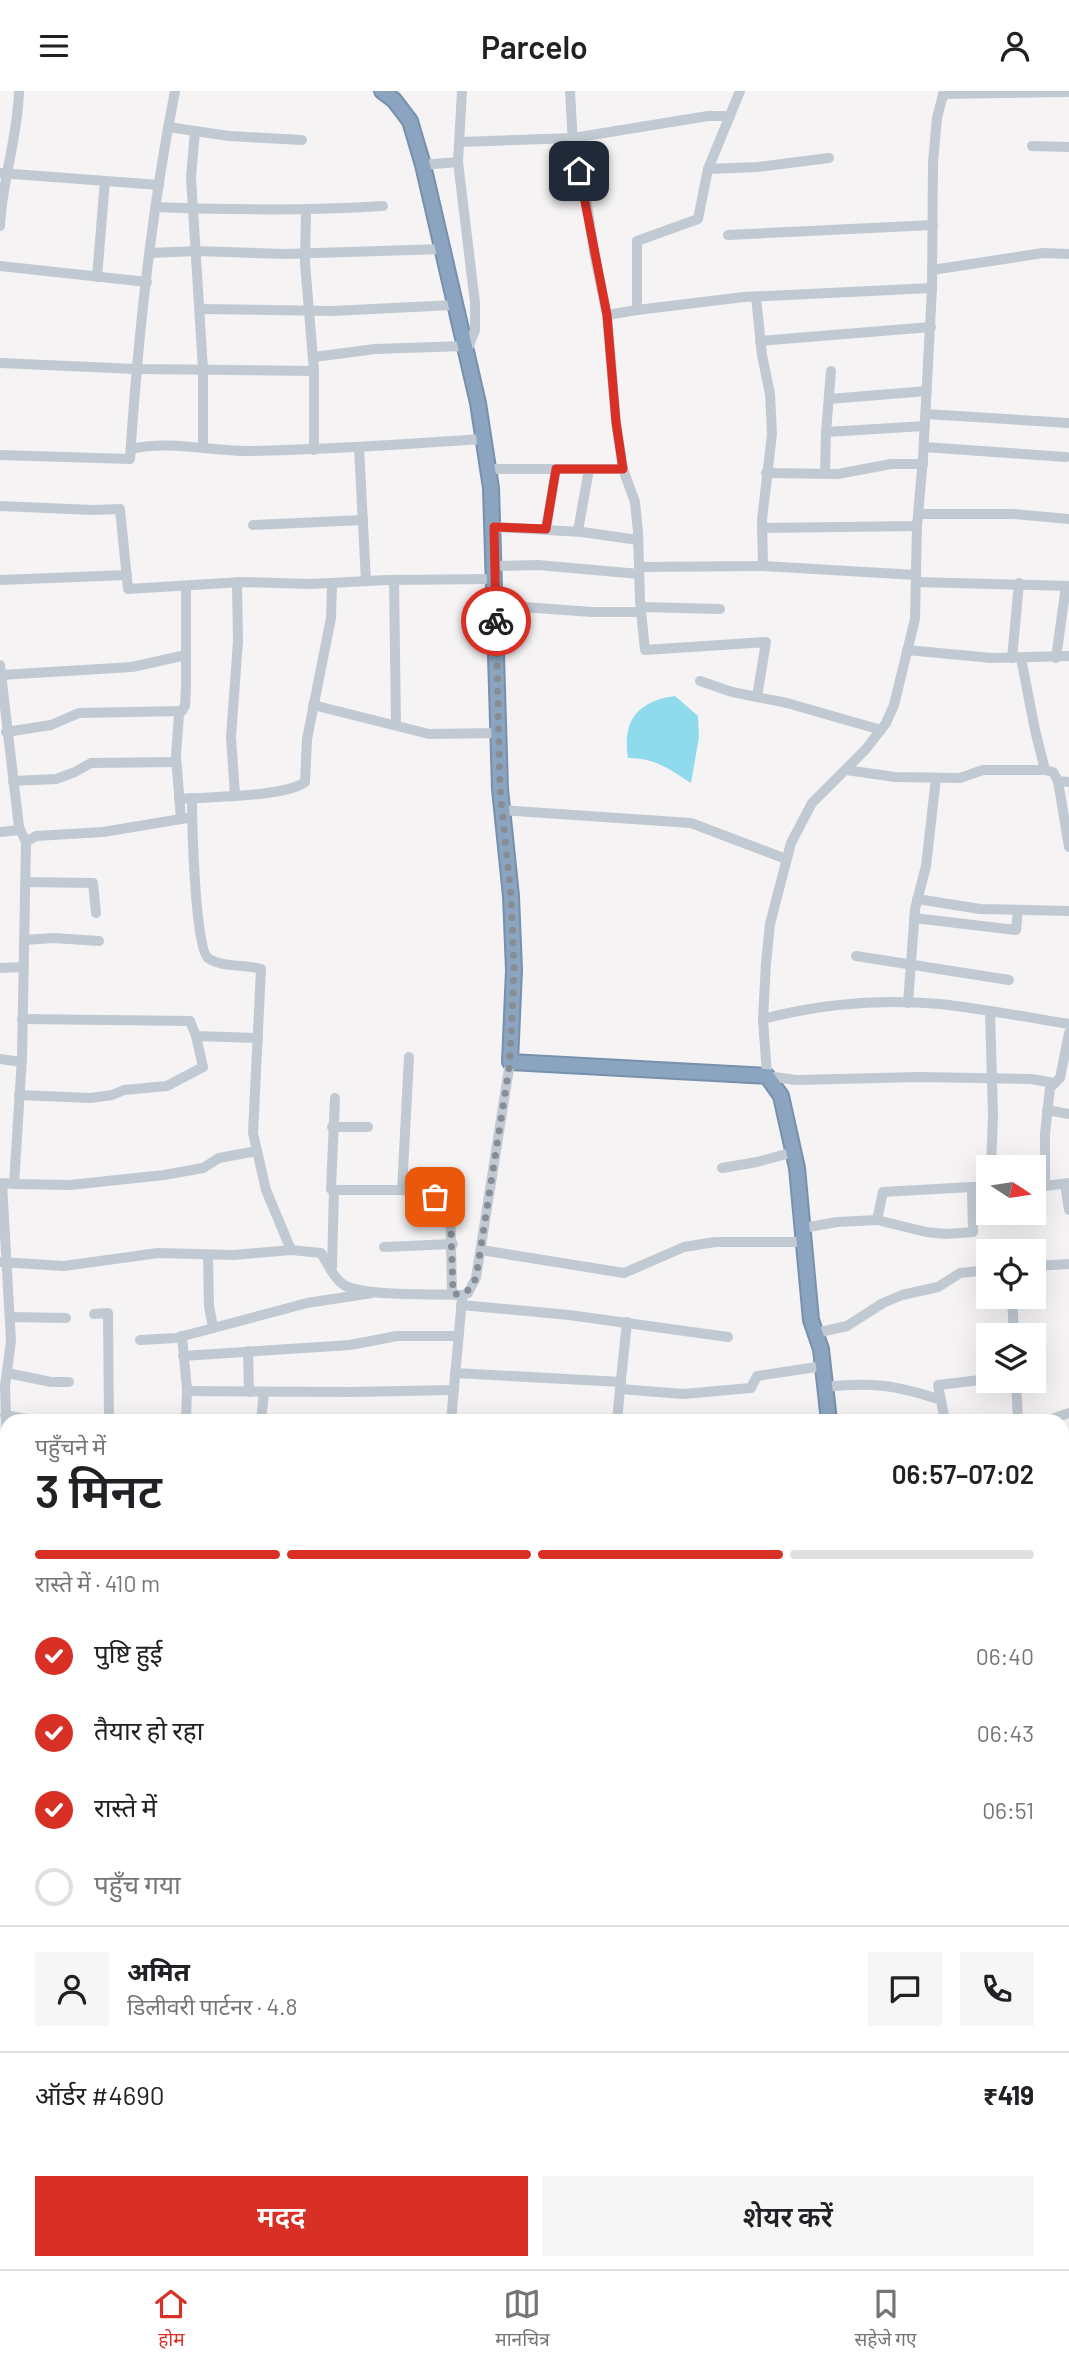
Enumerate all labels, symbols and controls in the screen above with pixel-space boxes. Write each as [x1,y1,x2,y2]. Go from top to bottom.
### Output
icon: menu [35,27,73,65]
text: Parcelo [481,27,588,65]
icon: person [996,27,1034,65]
pin [549,141,609,201]
icon: home [560,152,598,190]
courier [461,586,531,656]
icon: bike [477,602,515,640]
north arrow [976,1155,1046,1225]
map controls [976,1155,1046,1393]
pin [405,1167,465,1227]
icon: bag [416,1178,454,1216]
button: locate [976,1239,1046,1309]
button: layers [976,1323,1046,1393]
text: पहुँचने में [35,1432,106,1460]
text: 06:57–07:02 [892,1458,1034,1489]
text: 3 मिनट [35,1462,162,1517]
text: रास्ते में · 410 m [35,1569,160,1597]
icon: check [35,1637,73,1675]
text: पुष्टि हुई [94,1637,162,1668]
text: 06:40 [976,1642,1034,1670]
icon: check [35,1714,73,1752]
text: तैयार हो रहा [94,1714,203,1745]
text: 06:43 [977,1719,1034,1747]
icon: check [35,1791,73,1829]
text: रास्ते में [94,1791,157,1822]
text: 06:51 [982,1796,1034,1824]
text: पहुँच गया [94,1868,181,1899]
button: person [35,1952,109,2026]
button: chat [868,1952,942,2026]
button: phone [960,1952,1034,2026]
text: अमित [127,1955,190,1986]
text: डिलीवरी पार्टनर · 4.8 [127,1992,297,2020]
text: ऑर्डर #4690 [35,2079,164,2110]
text: ₹419 [983,2079,1034,2110]
button: मदद [35,2176,528,2256]
button: शेयर करें [542,2176,1034,2256]
tab: होम [152,2285,190,2354]
tab: मानचित्र [495,2285,550,2354]
tab: सहेजे गए [855,2285,917,2354]

